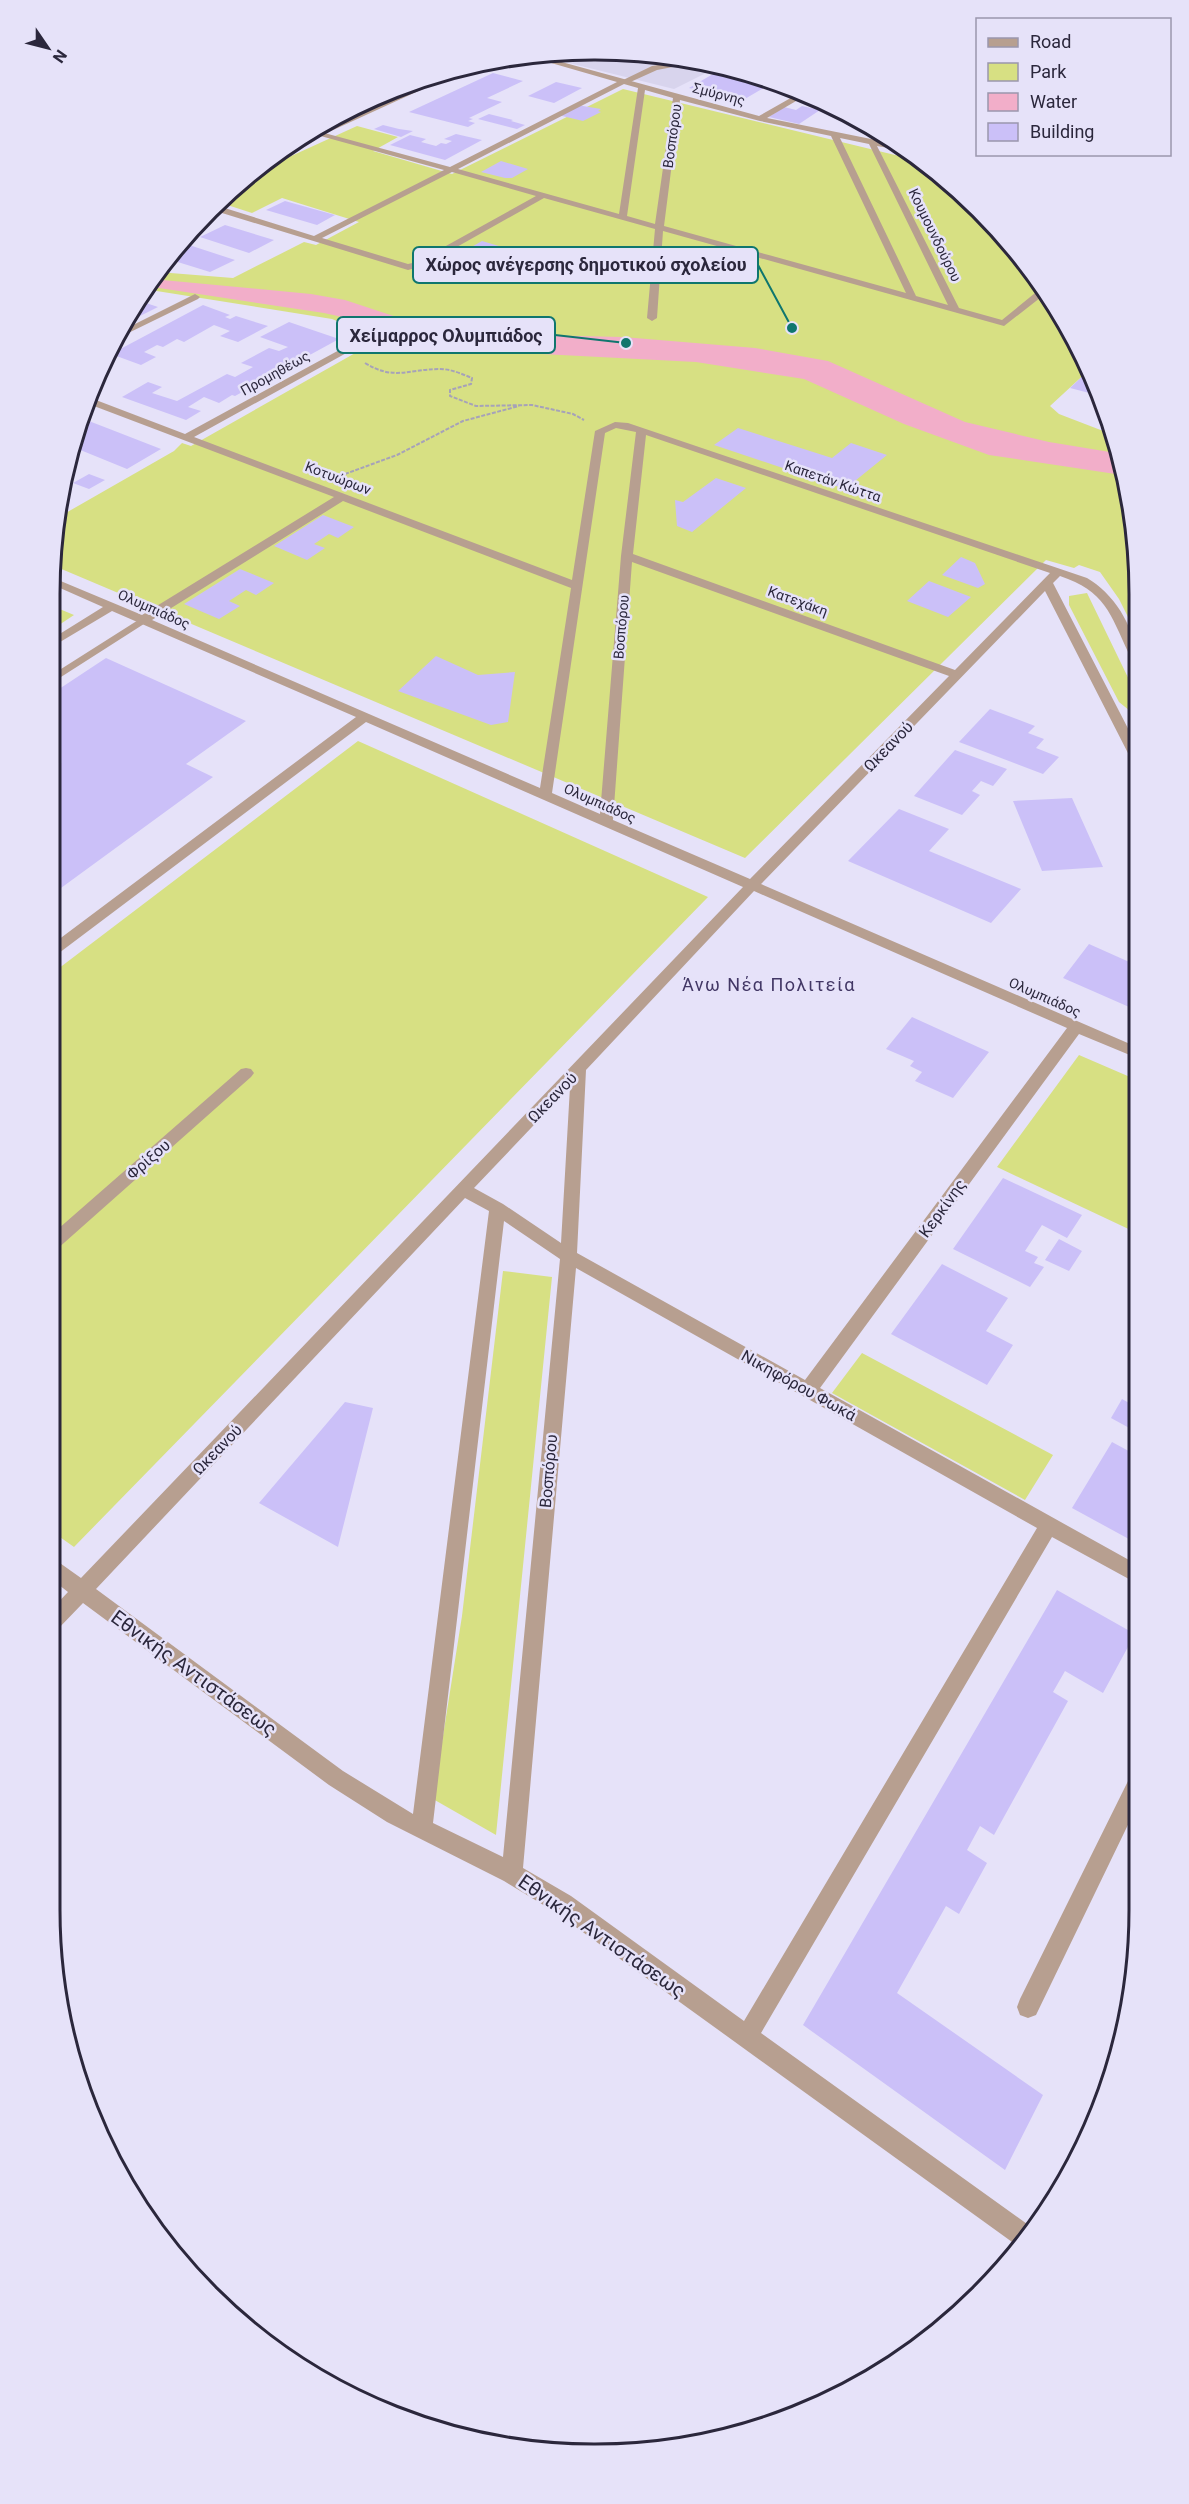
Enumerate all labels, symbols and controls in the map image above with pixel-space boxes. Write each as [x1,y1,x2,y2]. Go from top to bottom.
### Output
north arrow [18,18,78,78]
legend [976,18,1171,156]
text: Road [1030,31,1071,52]
text: N [49,46,71,66]
text: Park [1030,61,1067,82]
street label: Σμύρνης [691,79,747,109]
text: Water [1030,91,1077,112]
street label: Βοσπόρου [660,103,684,169]
text: Building [1030,121,1094,142]
street label: Κουμουνδούρου [906,186,964,284]
callout: Χώρος ανέγερσης δημοτικού σχολείου [413,247,758,283]
text: Χώρος ανέγερσης δημοτικού σχολείου [426,254,747,276]
callout: Χείμαρρος Ολυμπιάδος [337,317,555,353]
text: Χείμαρρος Ολυμπιάδος [349,325,543,346]
street label: Προμηθέως [238,347,312,399]
street label: Καπετάν Κώττα [783,457,883,505]
street label: Κοτυώρων [303,458,373,498]
street label: Κατεχάκη [766,583,830,619]
street label: Ολυμπιάδος [116,586,192,632]
street label: Βοσπόρου [610,594,632,660]
street label: Ωκεανού [860,717,917,776]
street label: Ολυμπιάδος [562,780,638,826]
district label: Άνω Νέα Πολιτεία [682,974,856,995]
street label: Ολυμπιάδος [1007,974,1083,1020]
street label: Ωκεανού [524,1068,581,1127]
street label: Φρίξου [123,1135,174,1183]
street label: Κερκίνης [915,1176,970,1241]
street label: Νικηφόρου Φωκά [738,1346,860,1425]
street label: Ωκεανού [189,1420,246,1479]
street label: Βοσπόρου [536,1433,561,1509]
street label: Εθνικής Αντιστάσεως [107,1605,281,1741]
street label: Εθνικής Αντιστάσεως [514,1869,690,2003]

